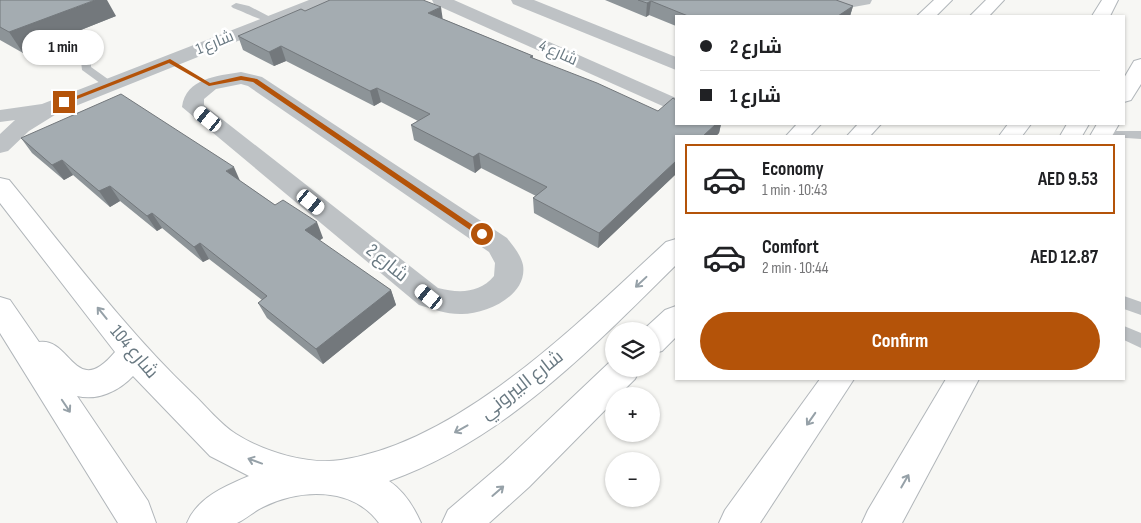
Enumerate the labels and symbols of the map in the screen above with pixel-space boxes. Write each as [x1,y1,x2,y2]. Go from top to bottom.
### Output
street label: شارع 1 [193,27,237,60]
callout: 1 min [23,29,105,64]
street label: شارع 4 [535,36,580,71]
route end [53,91,75,113]
car [191,104,224,134]
car [294,187,327,217]
route start [471,223,493,245]
street label: شارع 2 [361,239,413,288]
one-way arrow [634,276,647,288]
car [412,282,445,312]
one-way arrow [97,307,108,320]
street label: شارع 104 [104,321,163,384]
street label: شارع البيروني [476,345,569,426]
one-way arrow [61,399,71,413]
one-way arrow [806,412,816,426]
one-way arrow [454,424,469,434]
one-way arrow [248,456,263,465]
one-way arrow [900,474,910,488]
one-way arrow [491,486,504,497]

